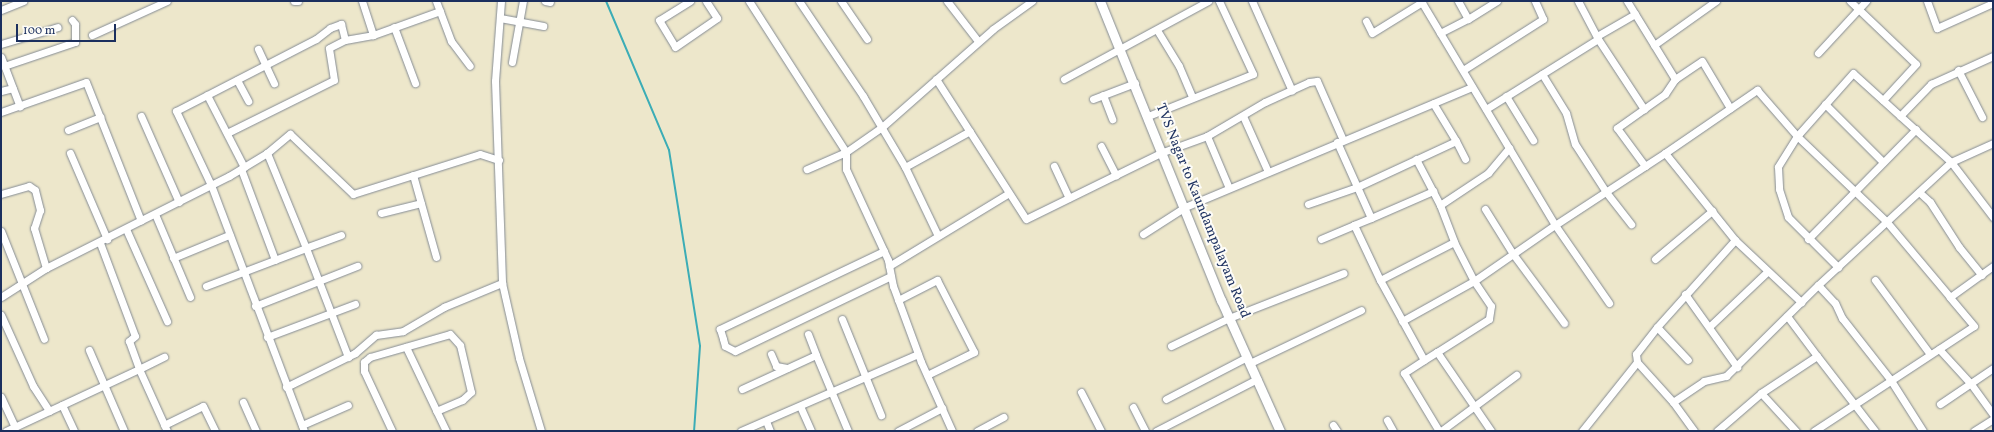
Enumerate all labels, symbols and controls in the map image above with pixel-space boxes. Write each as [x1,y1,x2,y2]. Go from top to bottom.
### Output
scale bar [18,16,118,42]
text: 100 m [23,23,55,39]
street label: TVS Nagar to Kaundampalayam Road [1151,101,1253,321]

